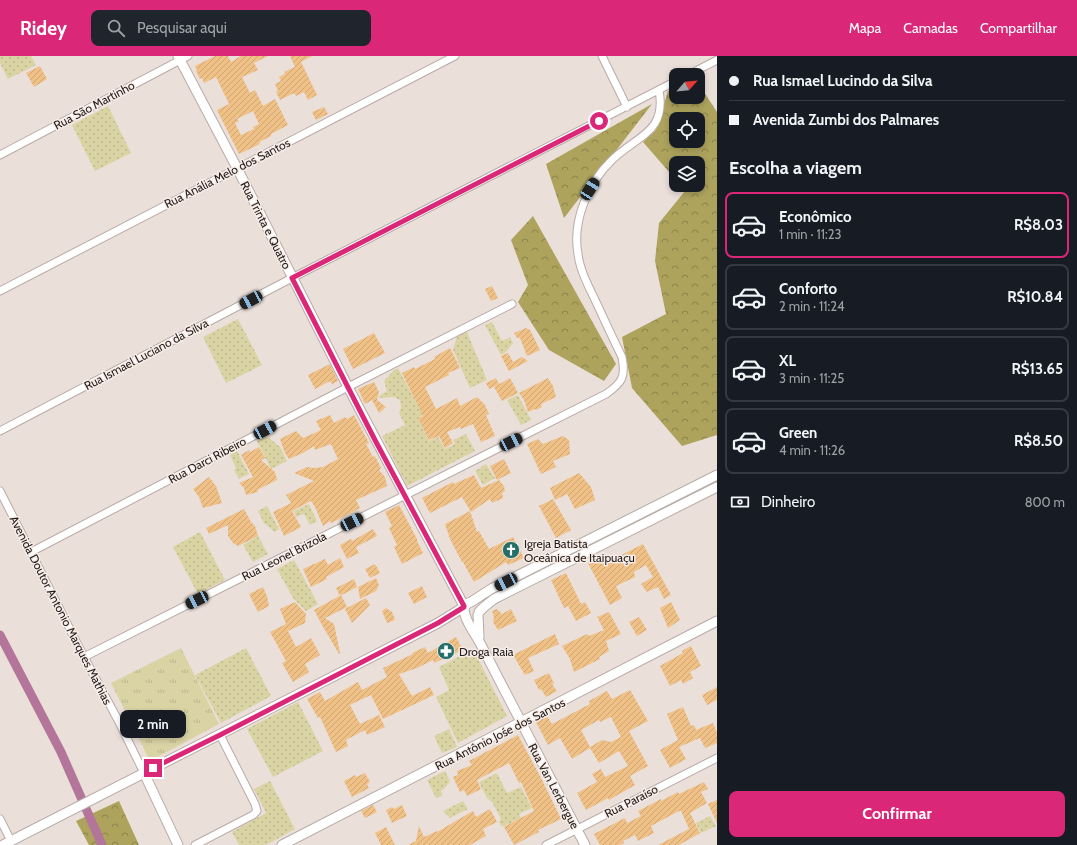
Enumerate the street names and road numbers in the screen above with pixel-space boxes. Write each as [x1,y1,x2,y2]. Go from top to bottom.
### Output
street label: Rua São Martinho [51,77,137,133]
street label: Rua Anália Melo dos Santos [162,135,292,211]
street label: Rua Trinta e Quatro [237,178,295,272]
street label: Rua Ismael Luciano da Silva [81,315,211,393]
street label: Rua Darci Ribeiro [166,433,249,487]
street label: Avenida Doutor Antonio Marques Mathias [7,513,115,707]
street label: Rua Leonel Brizola [239,528,329,584]
street label: Rua Antônio Jośe dos Santos [432,695,568,773]
street label: Rua Van Lerbergue [525,741,583,831]
street label: Rua Paraíso [602,781,661,821]

